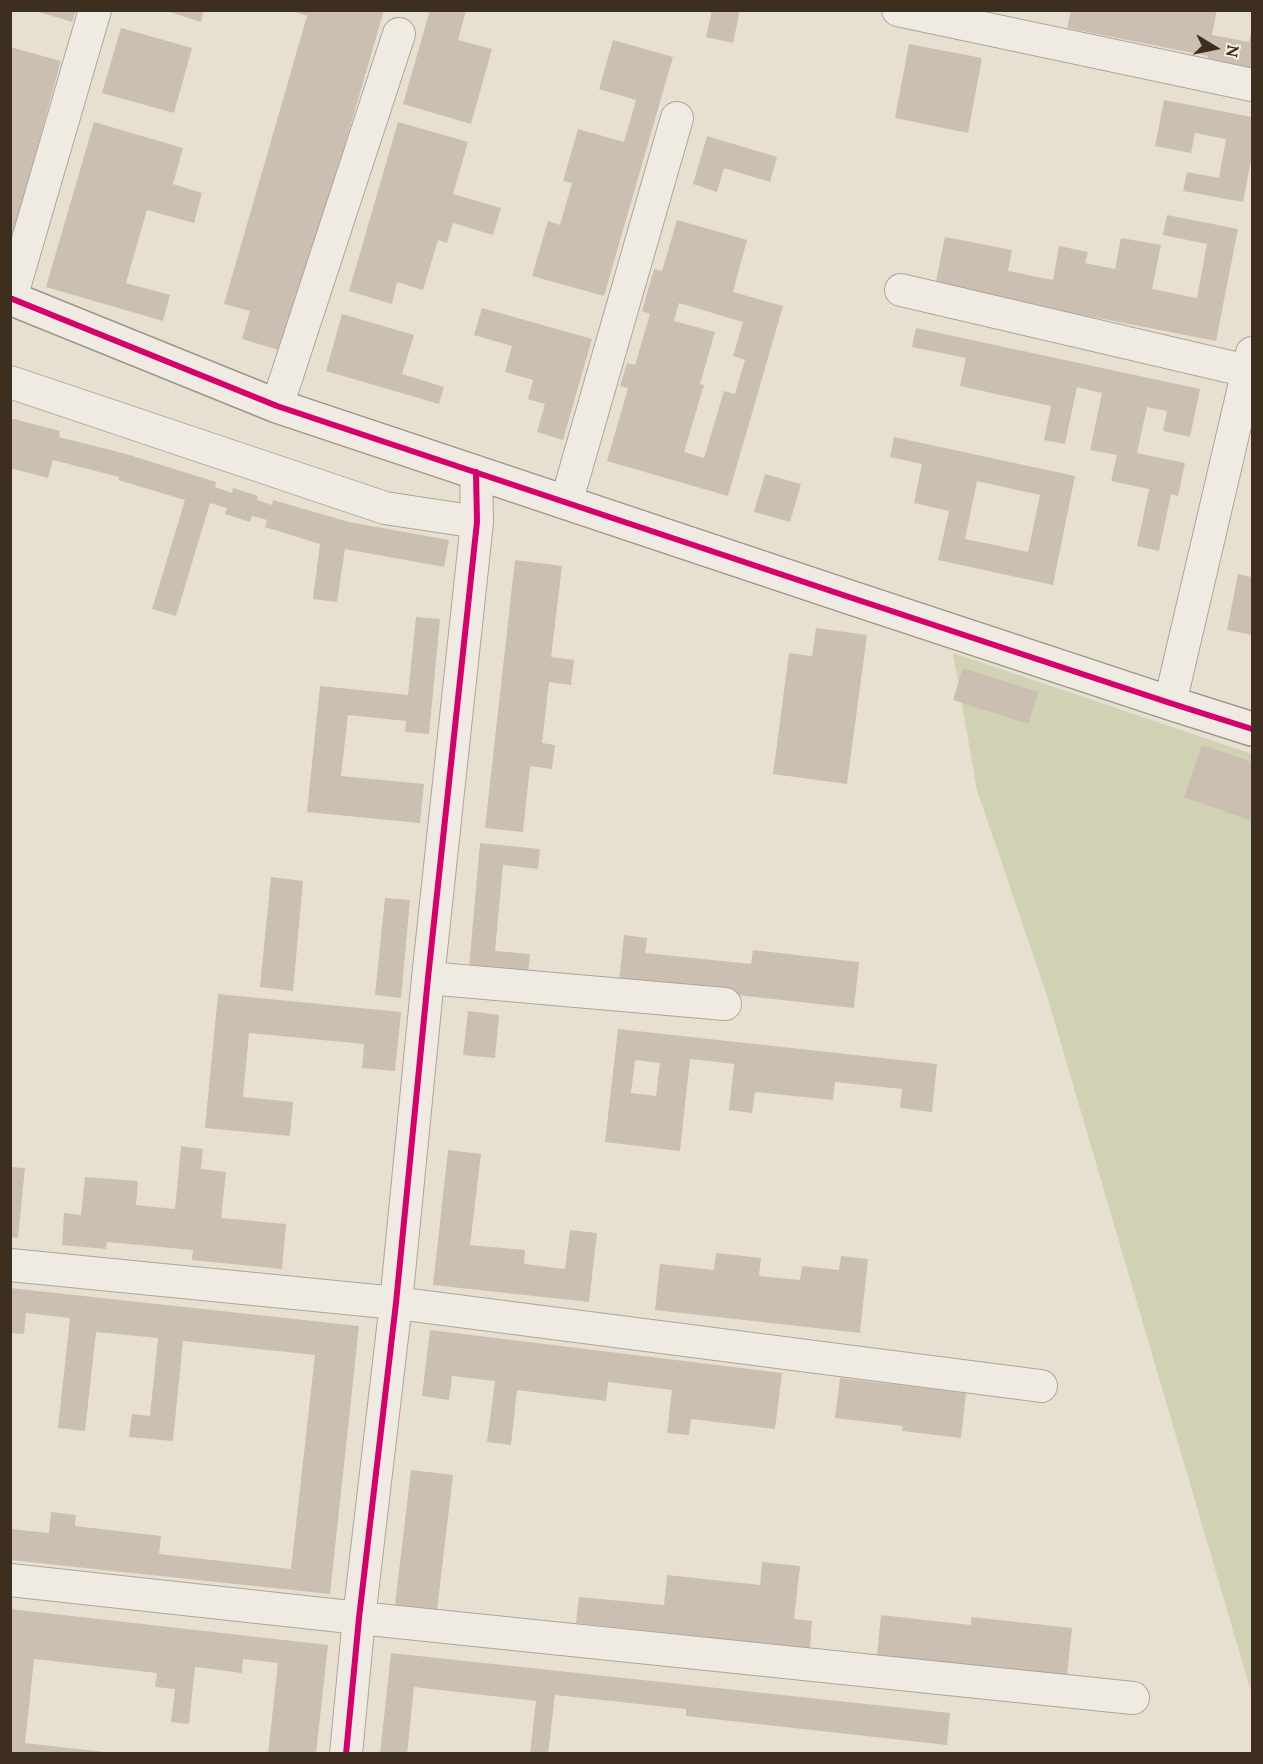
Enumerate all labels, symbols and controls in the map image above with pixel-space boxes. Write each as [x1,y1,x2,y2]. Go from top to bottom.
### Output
north arrow [1185,18,1245,78]
text: N [1222,43,1244,59]

